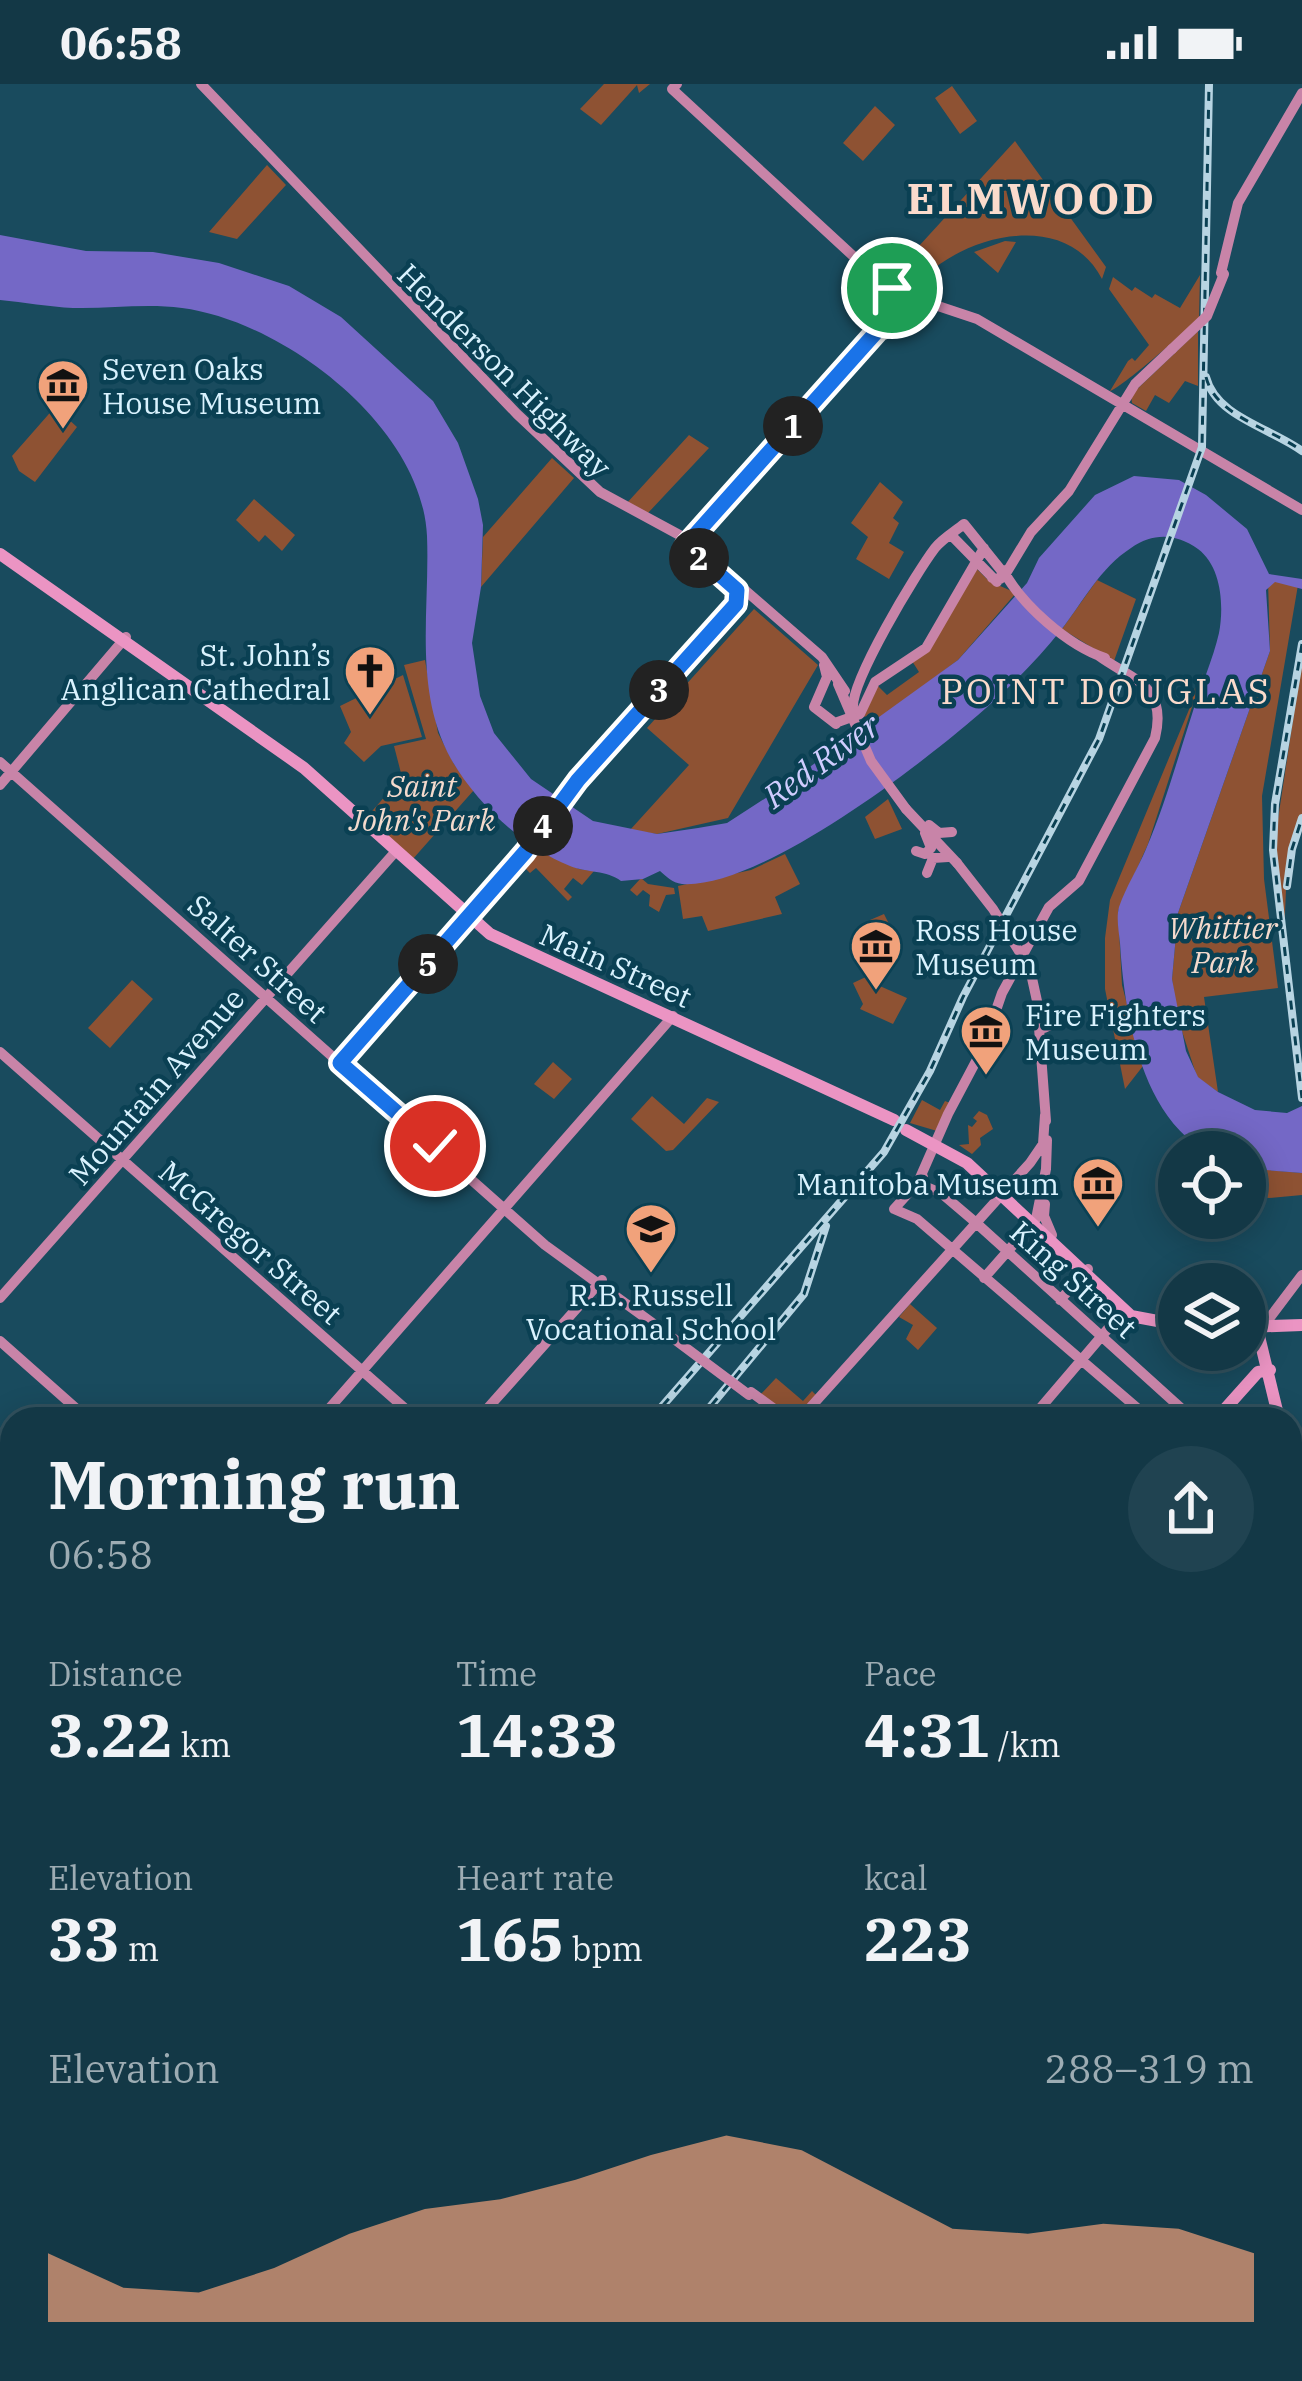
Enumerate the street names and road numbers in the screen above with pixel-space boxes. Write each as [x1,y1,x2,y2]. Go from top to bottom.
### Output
street label: Henderson Highway [390,255,620,485]
street label: Salter Street [180,885,336,1031]
street label: Main Street [534,914,698,1016]
street label: Mountain Avenue [60,979,252,1193]
street label: McGregor Street [151,1152,351,1332]
street label: King Street [1002,1212,1146,1346]

